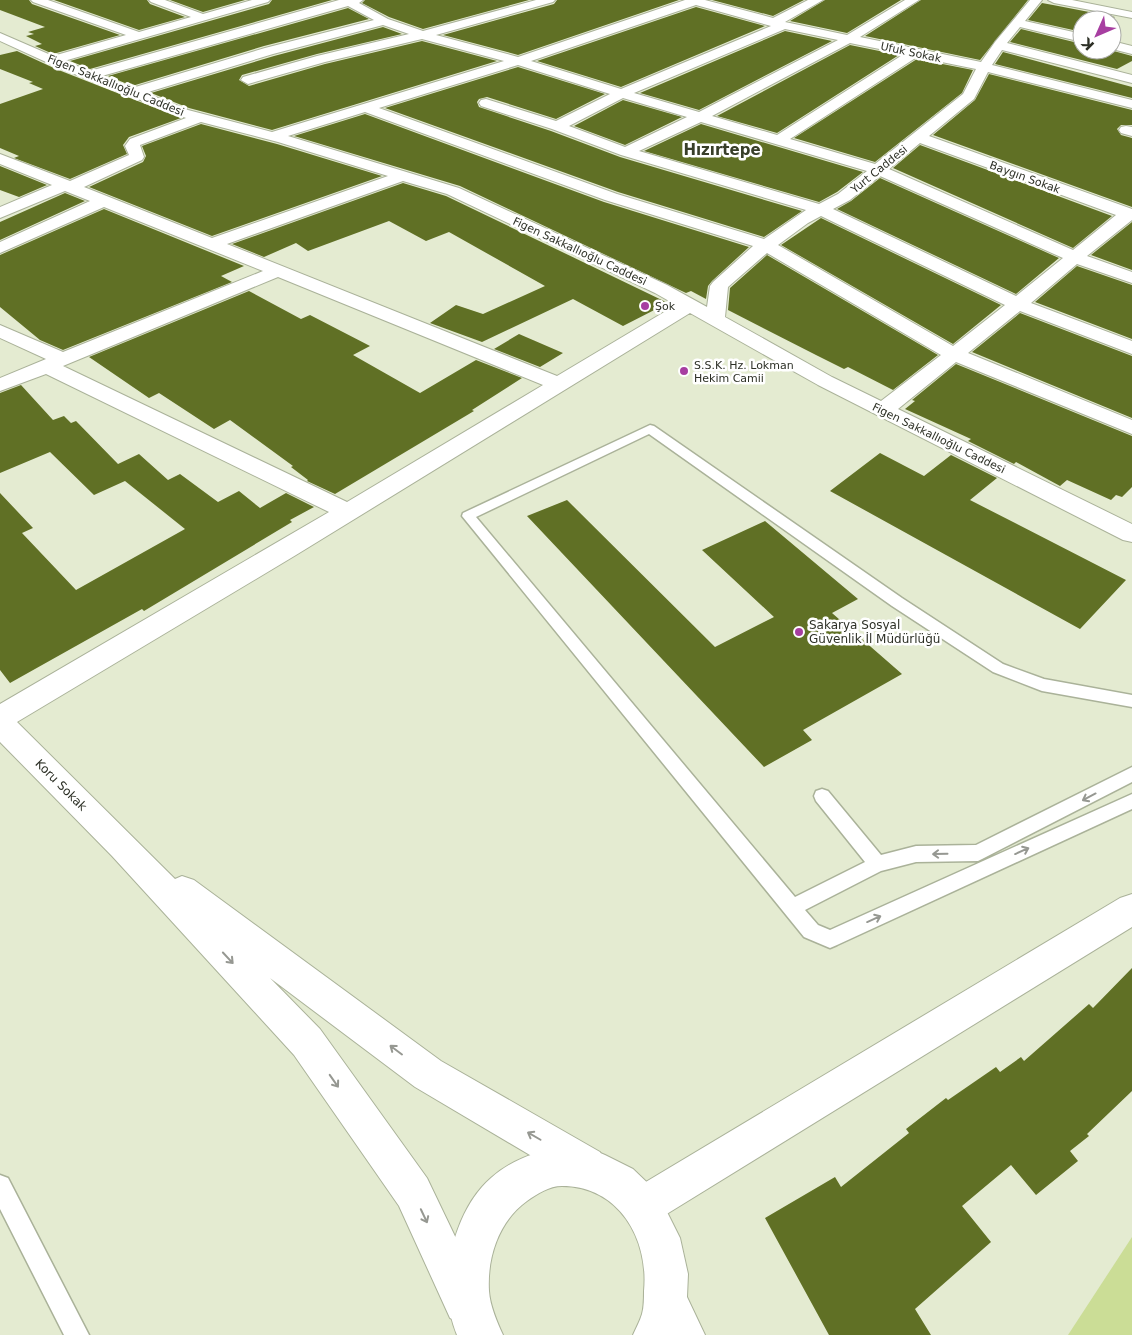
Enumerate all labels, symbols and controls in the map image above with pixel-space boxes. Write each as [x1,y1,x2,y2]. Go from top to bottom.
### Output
north arrow [1072,10,1122,60]
text: K [1078,34,1097,54]
street label: Ufuk Sokak [879,40,943,65]
street label: Figen Sakkallıoğlu Caddesi [46,52,186,119]
district label: Hızırtepe [683,141,761,159]
street label: Yurt Caddesi [848,143,910,197]
street label: Baygın Sokak [988,159,1063,196]
street label: Figen Sakkallıoğlu Caddesi [511,215,649,288]
marker: Şok [639,300,651,312]
place label: Şok [655,300,676,313]
place label: S.S.K. Hz. Lokman Hekim Camii [694,359,794,385]
marker: S.S.K. Hz. Lokman Hekim Camii [678,365,690,377]
street label: Figen Sakkallıoğlu Caddesi [870,401,1007,476]
place label: Sakarya Sosyal Güvenlik İl Müdürlüğü [809,618,940,646]
marker: Sakarya Sosyal Güvenlik İl Müdürlüğü [793,626,805,638]
street label: Koru Sokak [32,756,90,814]
one-way arrow [1082,793,1097,802]
one-way arrow [1014,846,1029,856]
one-way arrow [932,849,948,859]
one-way arrow [866,913,881,923]
one-way arrow [222,952,234,965]
one-way arrow [389,1045,403,1055]
one-way arrow [329,1074,339,1088]
one-way arrow [527,1130,542,1140]
one-way arrow [420,1208,429,1223]

